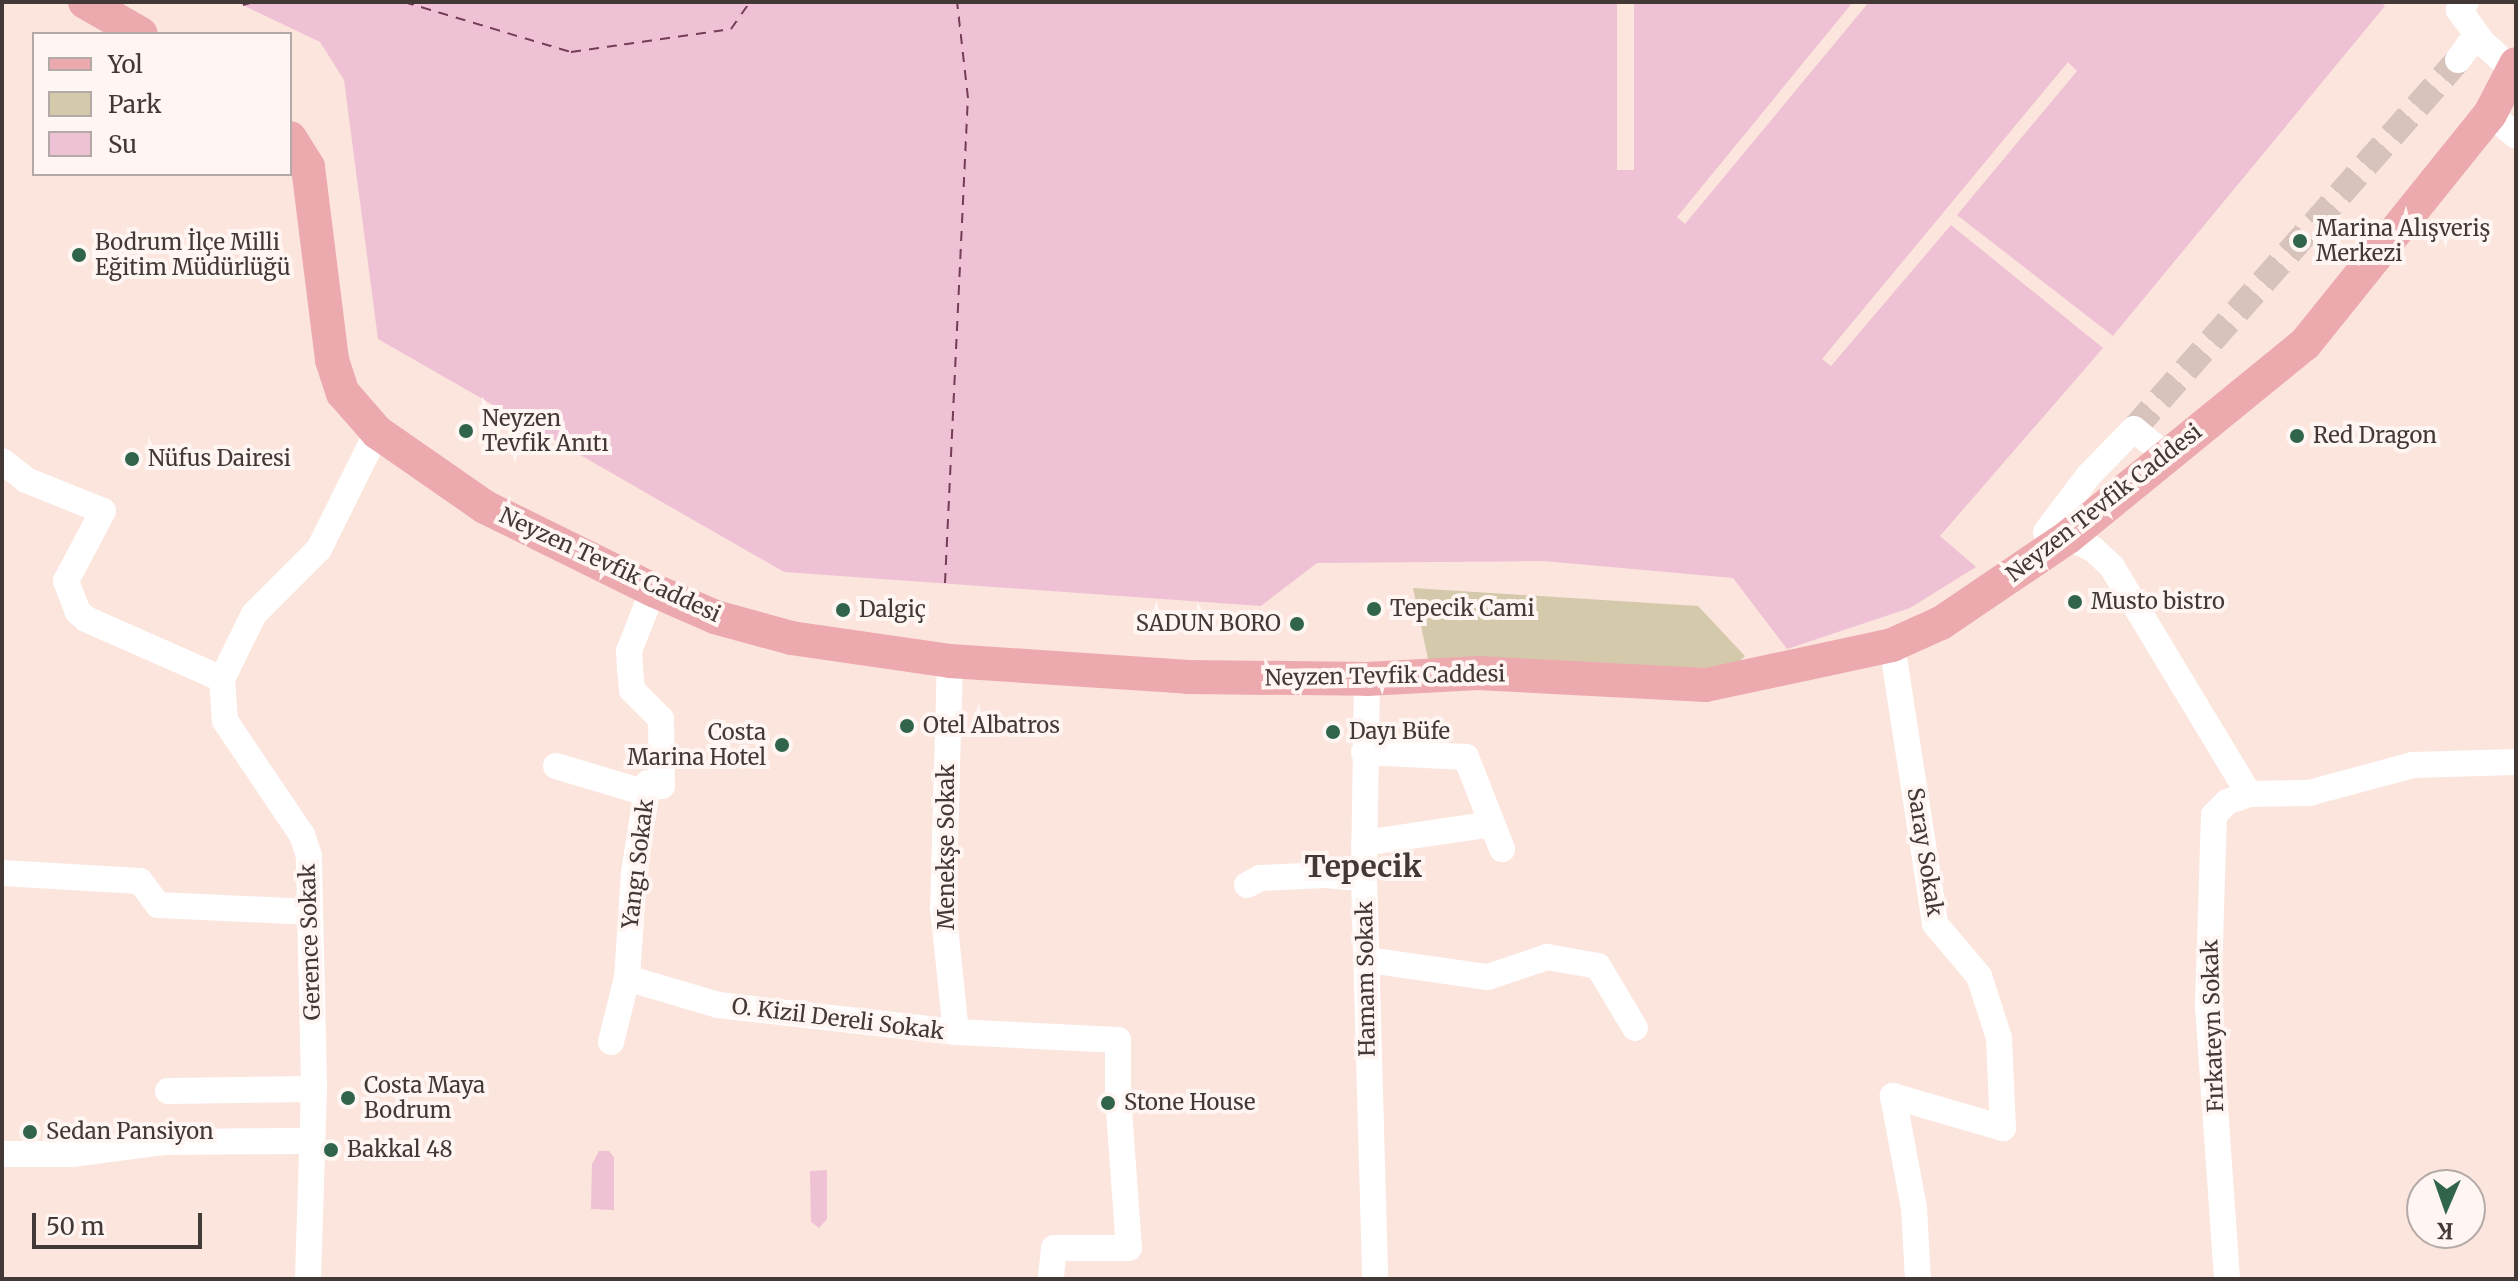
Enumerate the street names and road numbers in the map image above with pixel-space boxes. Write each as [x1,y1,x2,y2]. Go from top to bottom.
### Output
street label: Neyzen Tevfik Caddesi [2001,419,2207,587]
street label: Neyzen Tevfik Caddesi [495,502,725,628]
street label: Neyzen Tevfik Caddesi [1264,661,1506,691]
street label: Menekşe Sokak [934,764,960,930]
street label: Saray Sokak [1902,786,1948,918]
street label: Yangı Sokak [617,798,659,930]
street label: Gerence Sokak [294,863,326,1021]
street label: Hamam Sokak [1351,901,1381,1057]
street label: Fırkateyn Sokak [2197,939,2229,1113]
street label: O. Kizil Dereli Sokak [730,993,946,1045]

